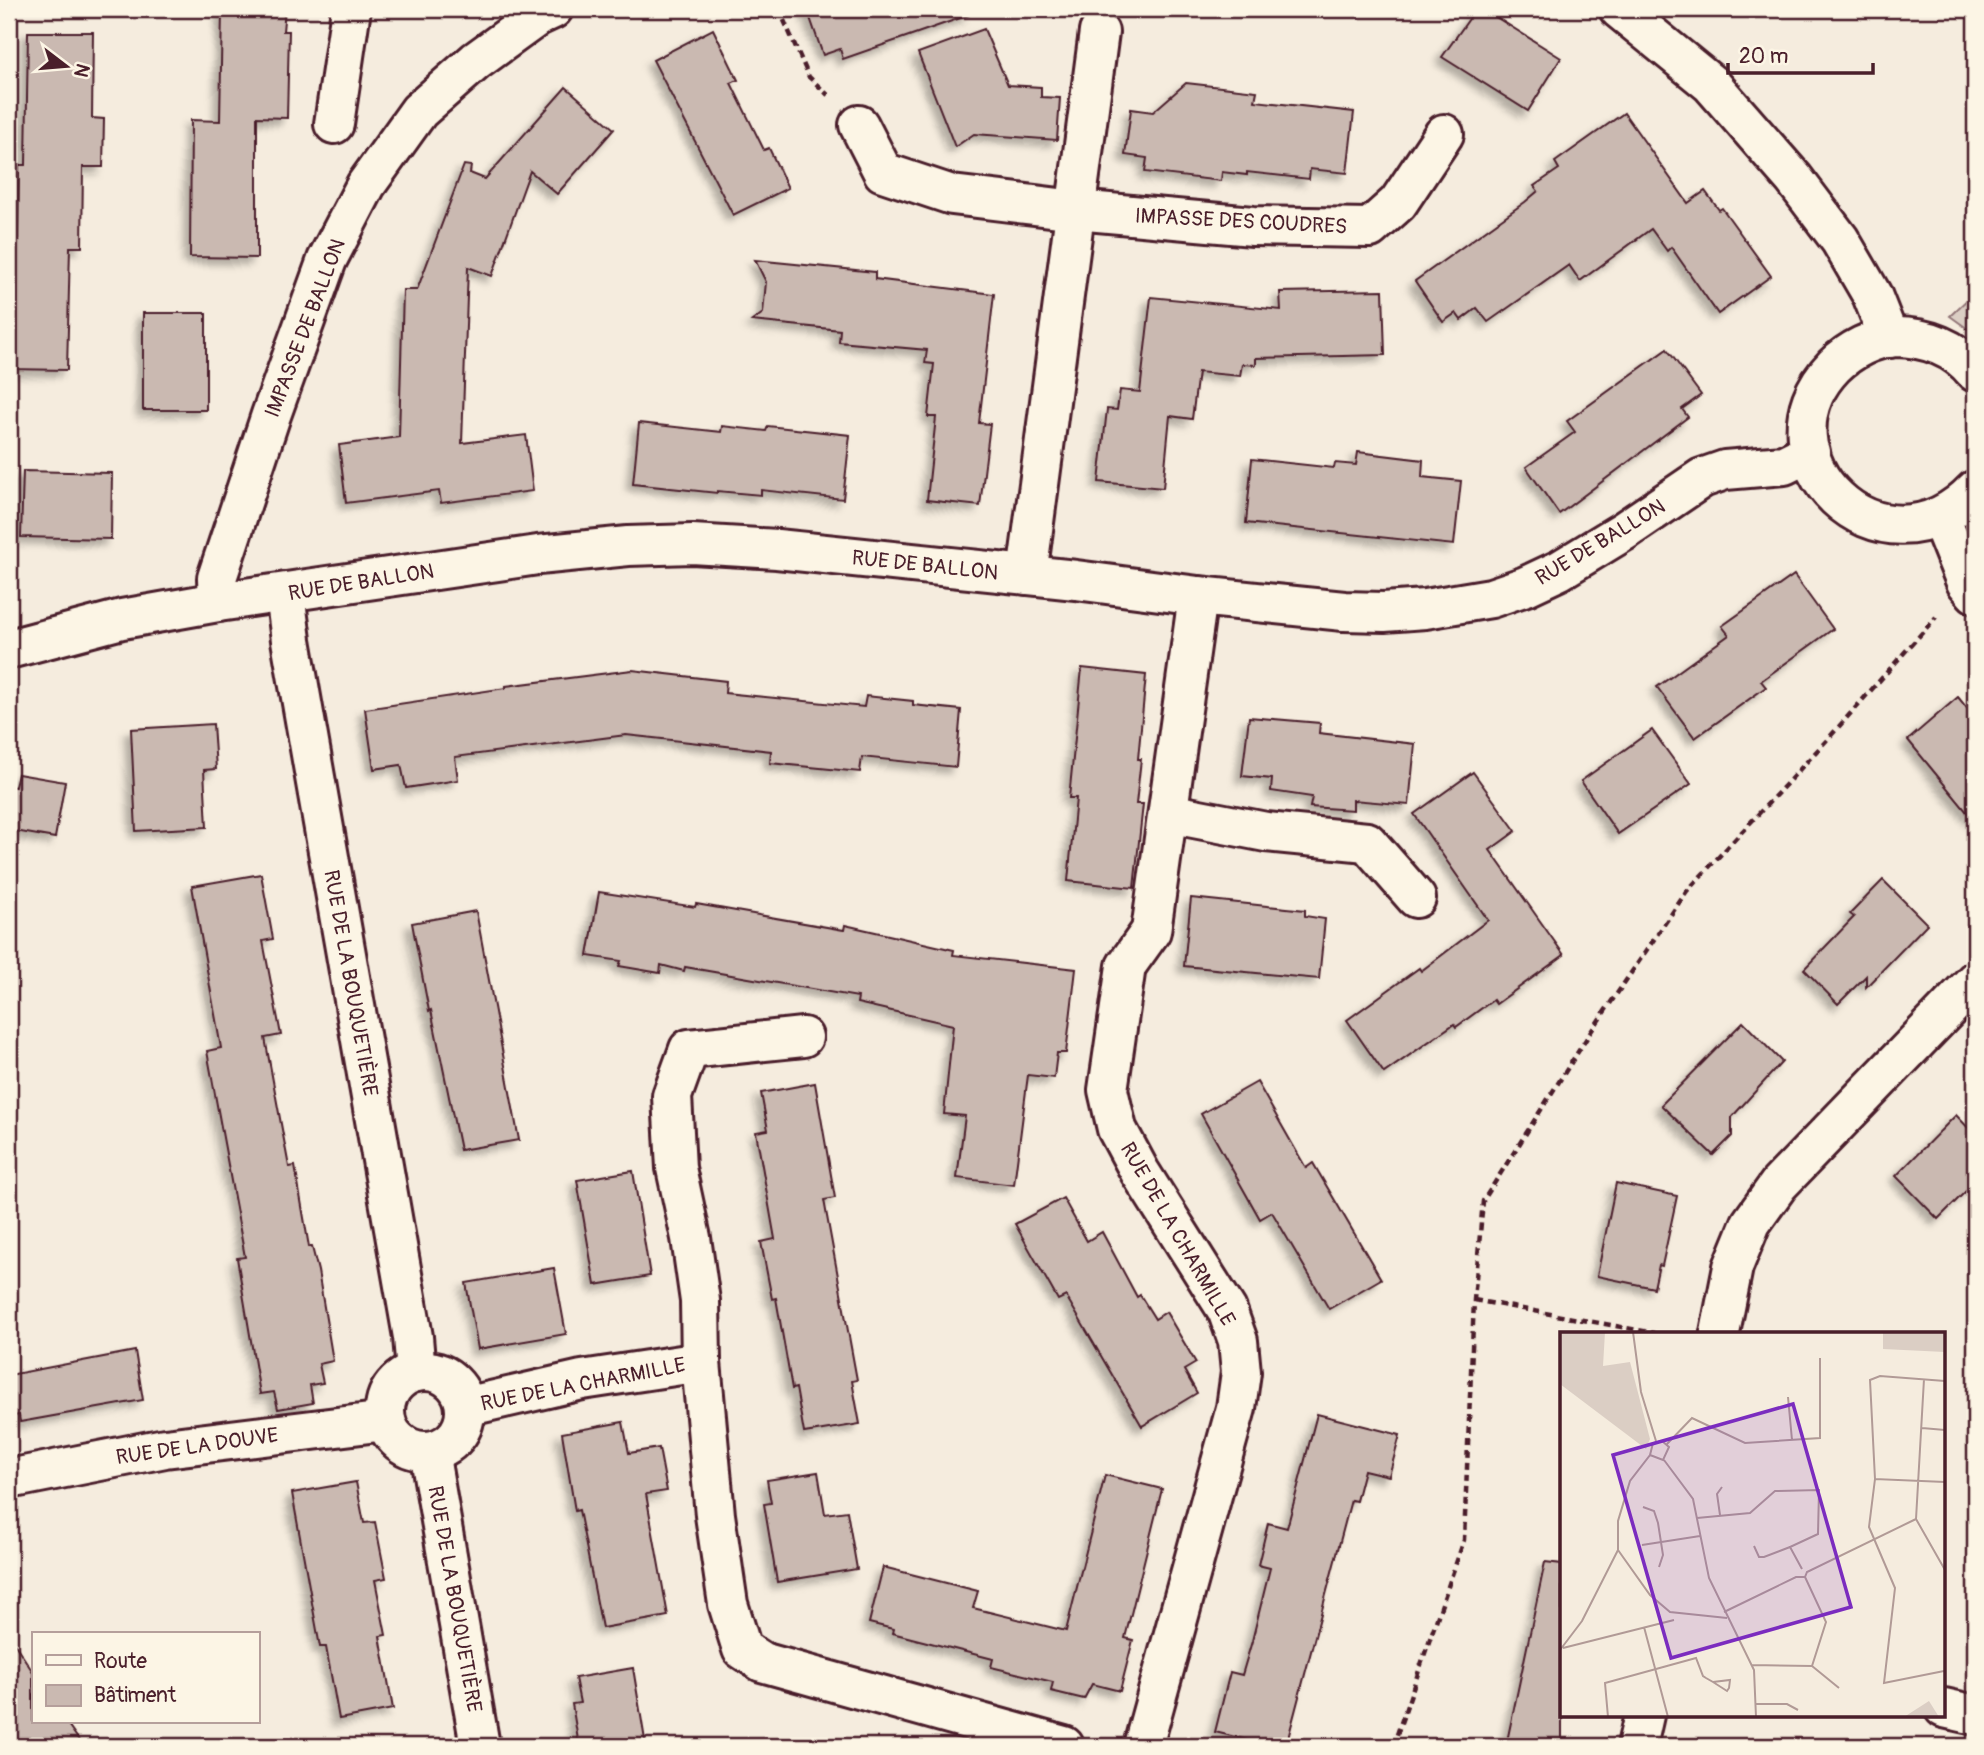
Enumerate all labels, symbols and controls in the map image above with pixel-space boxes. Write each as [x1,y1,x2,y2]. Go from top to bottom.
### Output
north arrow [32,32,102,102]
scale bar [1728,32,1874,76]
text: 20 m [1739,43,1788,70]
text: N [68,61,95,80]
street label: IMPASSE DES COUDRES [1134,202,1348,241]
street label: IMPASSE DE BALLON [259,235,352,421]
street label: RUE DE BALLON [1530,493,1670,592]
street label: RUE DE BALLON [850,544,999,587]
street label: RUE DE BALLON [286,558,436,607]
street label: RUE DE LA BOUQUETIÈRE [317,868,384,1098]
street label: RUE DE LA CHARMILLE [1114,1137,1241,1331]
inset map [1560,1332,1946,1716]
street label: RUE DE LA CHARMILLE [478,1351,688,1418]
street label: RUE DE LA DOUVE [114,1422,280,1471]
street label: RUE DE LA BOUQUETIÈRE [421,1484,488,1714]
legend [32,1632,259,1724]
text: Route [94,1648,147,1675]
text: Bâtiment [94,1682,177,1709]

